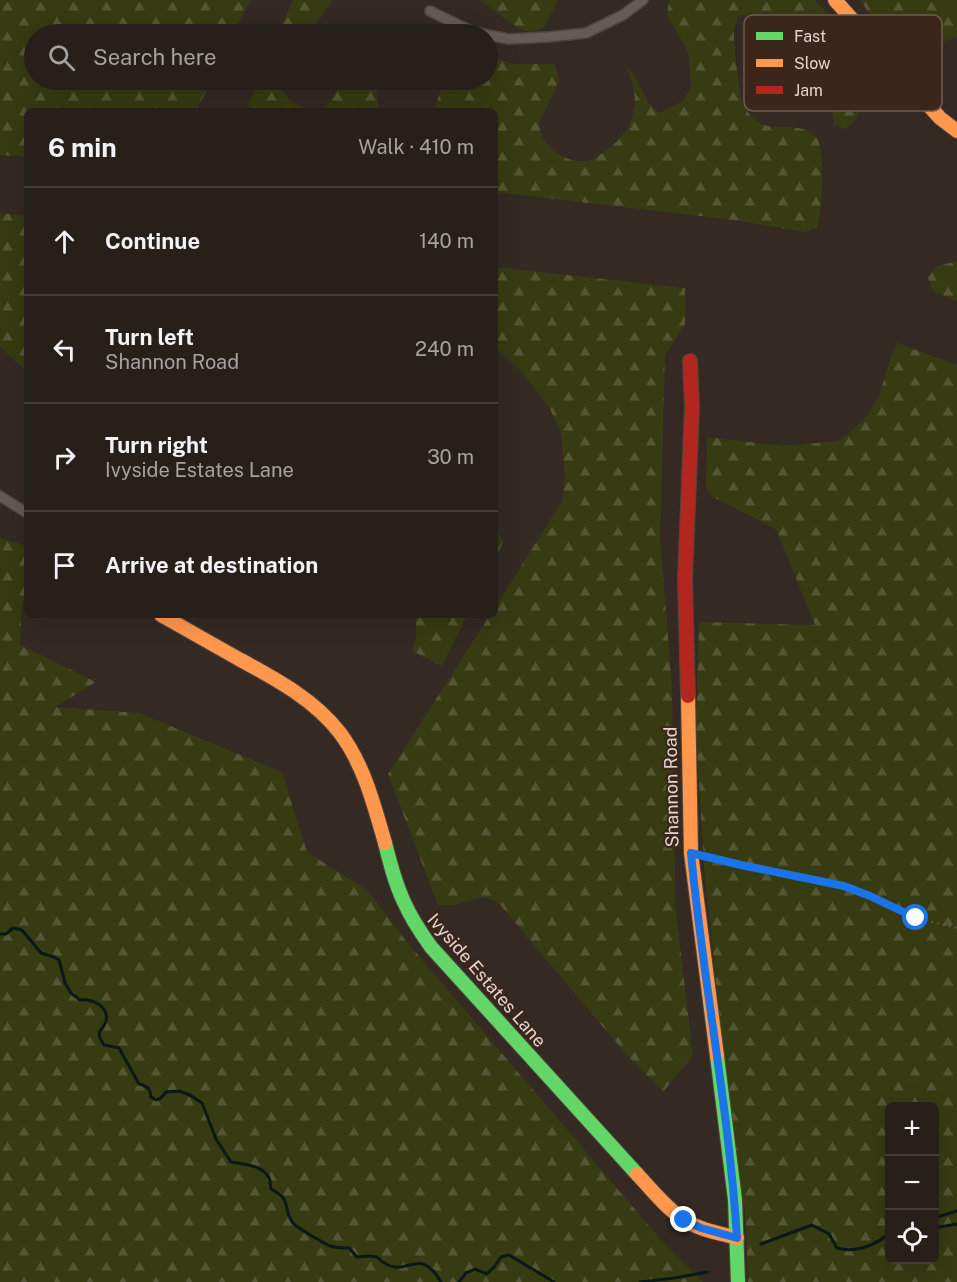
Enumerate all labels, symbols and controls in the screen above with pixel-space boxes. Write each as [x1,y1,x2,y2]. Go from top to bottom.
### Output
legend [744,15,942,111]
search box [24,24,498,90]
text: Fast [794,27,826,46]
icon: search [45,41,78,74]
text: Search here [93,44,217,70]
text: Slow [794,54,831,73]
text: Jam [794,81,823,100]
text: 6 min [48,132,117,163]
text: Walk · 410 m [358,135,474,159]
icon: ahead [48,225,81,258]
text: Continue [105,228,200,254]
text: 140 m [419,229,474,253]
text: Turn left [105,324,194,350]
icon: left [48,333,81,366]
text: 240 m [415,337,474,361]
text: Shannon Road [105,350,239,374]
text: Turn right [105,432,208,458]
icon: right [48,441,81,474]
text: 30 m [427,445,474,469]
text: Ivyside Estates Lane [105,458,294,482]
icon: arrive [48,549,81,582]
text: Arrive at destination [105,552,318,578]
street label: Shannon Road [659,726,683,848]
route start [902,904,928,930]
street label: Ivyside Estates Lane [423,909,551,1051]
map controls [885,1102,939,1264]
button: + [885,1102,939,1156]
button: − [885,1156,939,1210]
route end [670,1206,696,1232]
button: locate [885,1210,939,1264]

